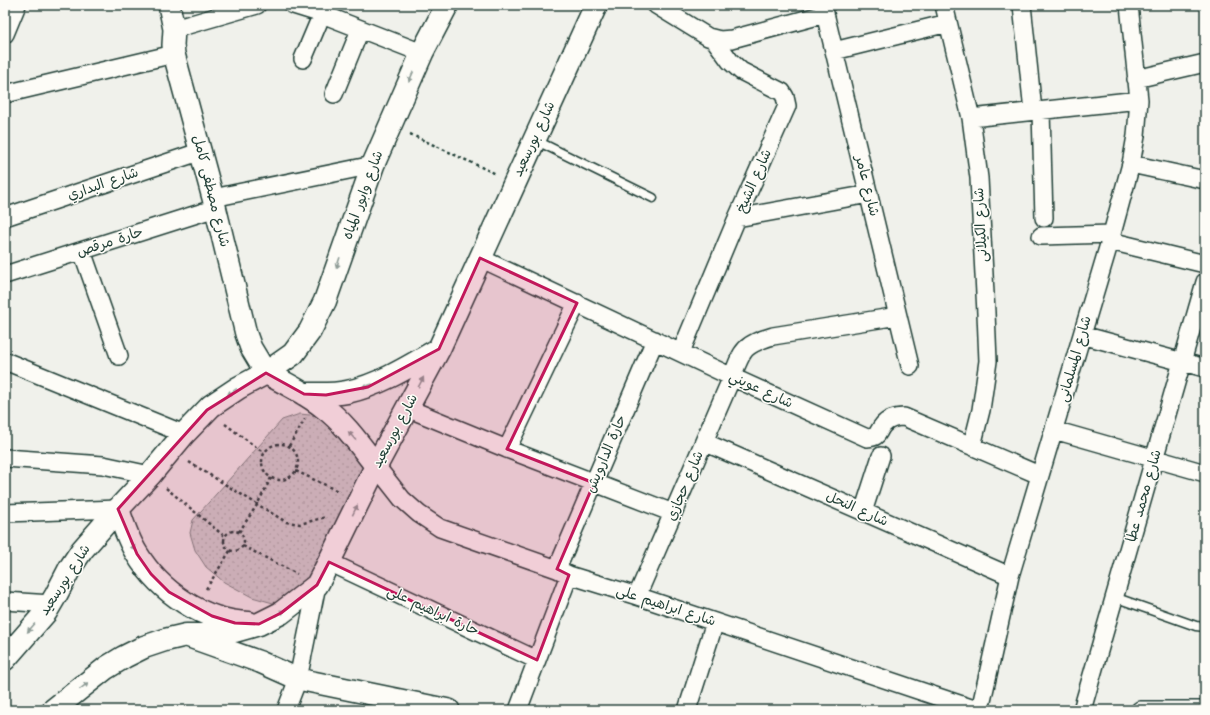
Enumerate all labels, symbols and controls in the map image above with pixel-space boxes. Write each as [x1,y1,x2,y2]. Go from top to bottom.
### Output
one-way arrow [408,72,414,83]
street label: شارع بورسعيد [507,98,561,180]
street label: شارع مصطفى كامل [186,133,236,249]
street label: شارع الشيخ [730,146,778,216]
street label: شارع وابور المياه [337,147,389,243]
street label: شارع عامر [849,152,885,219]
street label: شارع البداري [64,162,142,206]
street label: شارع الكيلانى [968,187,994,263]
street label: حارة مرقص [74,221,146,263]
one-way arrow [335,258,341,270]
street label: شارع المسلمانى [1052,313,1098,405]
street label: شارع عويني [725,366,797,415]
one-way arrow [418,376,424,388]
one-way arrow [361,383,373,389]
one-way arrow [226,388,237,396]
street label: شارع بورسعيد [366,390,424,472]
street label: حارة الدارويش [580,411,632,497]
one-way arrow [348,431,357,440]
street label: شارع حجازي [660,447,710,525]
street label: شارع محمد عطا [1120,447,1168,545]
street label: شارع النحل [822,485,892,533]
one-way arrow [352,504,358,516]
one-way arrow [129,539,135,551]
street label: شارع بورسعيد [34,540,96,620]
street label: شارع ابراهيم على [613,579,719,633]
street label: حارة ابراهيم على [383,580,483,642]
one-way arrow [274,609,286,616]
one-way arrow [27,623,36,634]
one-way arrow [79,682,90,690]

